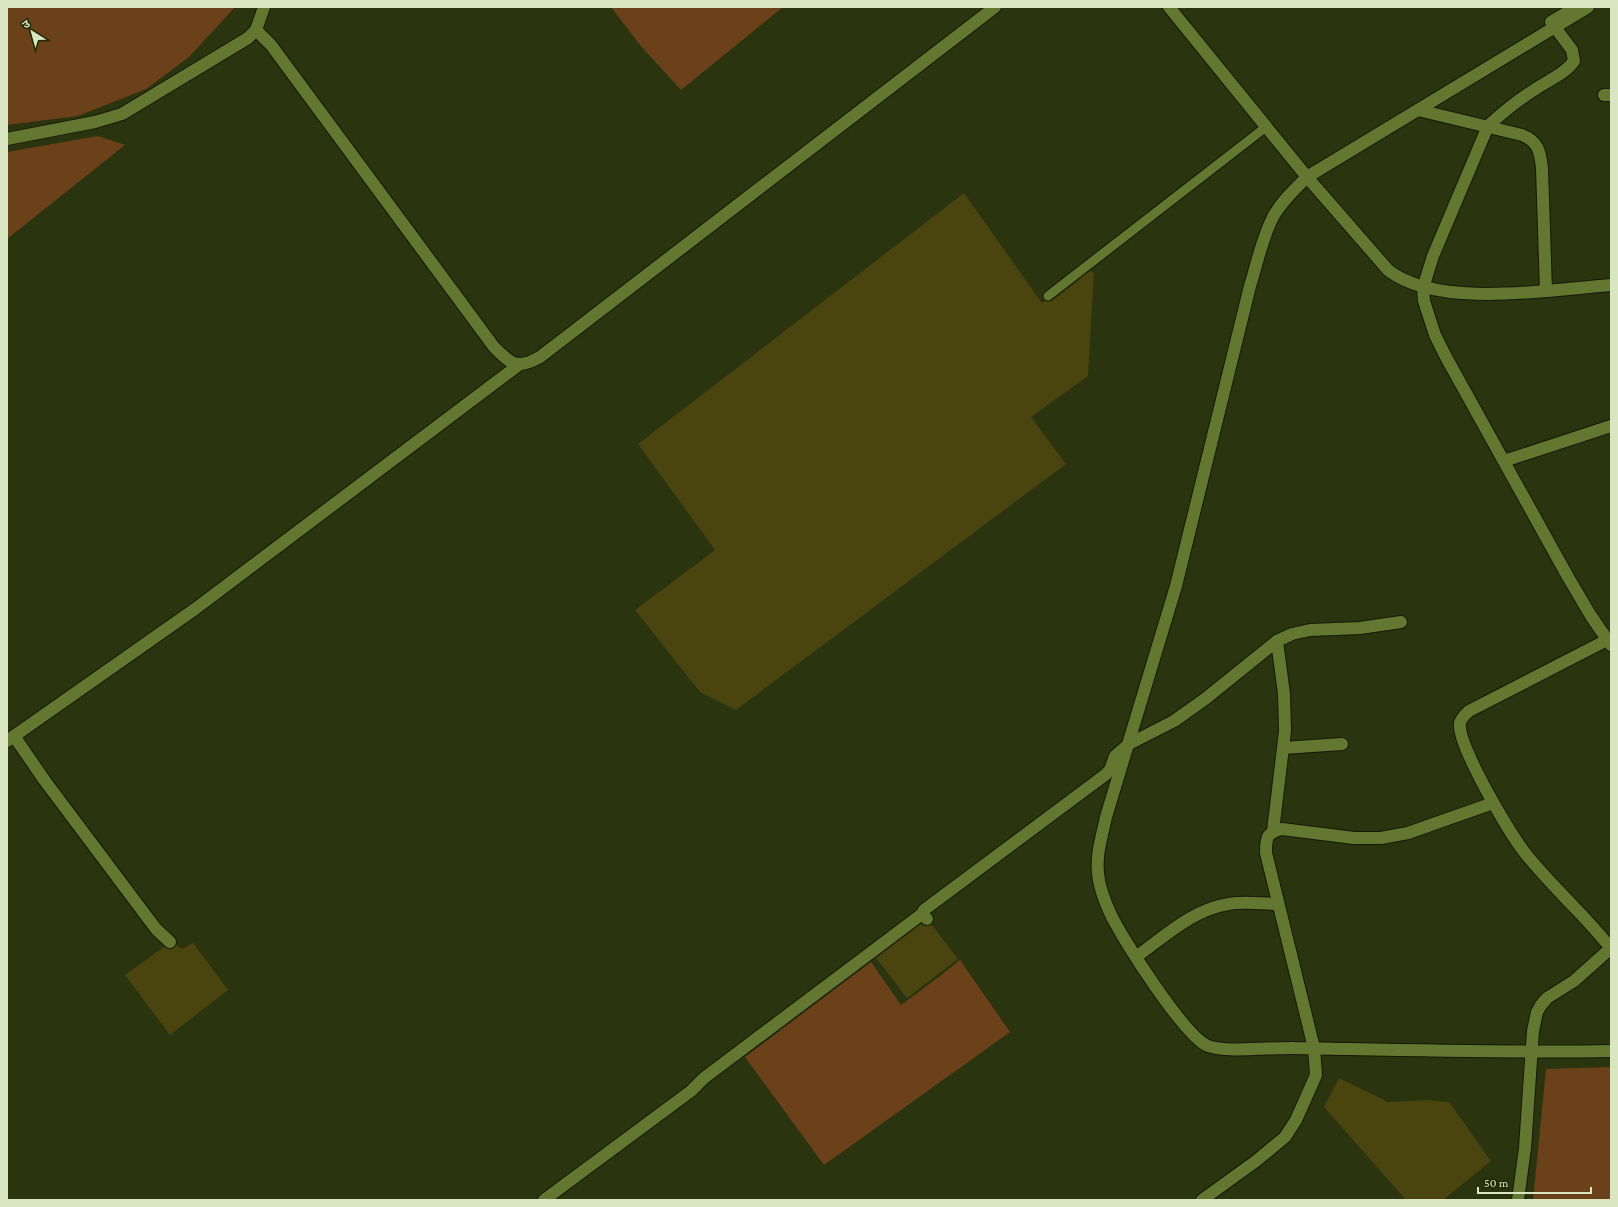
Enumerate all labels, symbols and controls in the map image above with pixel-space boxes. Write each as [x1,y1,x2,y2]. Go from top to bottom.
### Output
north arrow [12,12,52,52]
text: उ [20,17,33,31]
scale bar [1478,1169,1591,1195]
text: 50 m [1484,1176,1509,1190]

